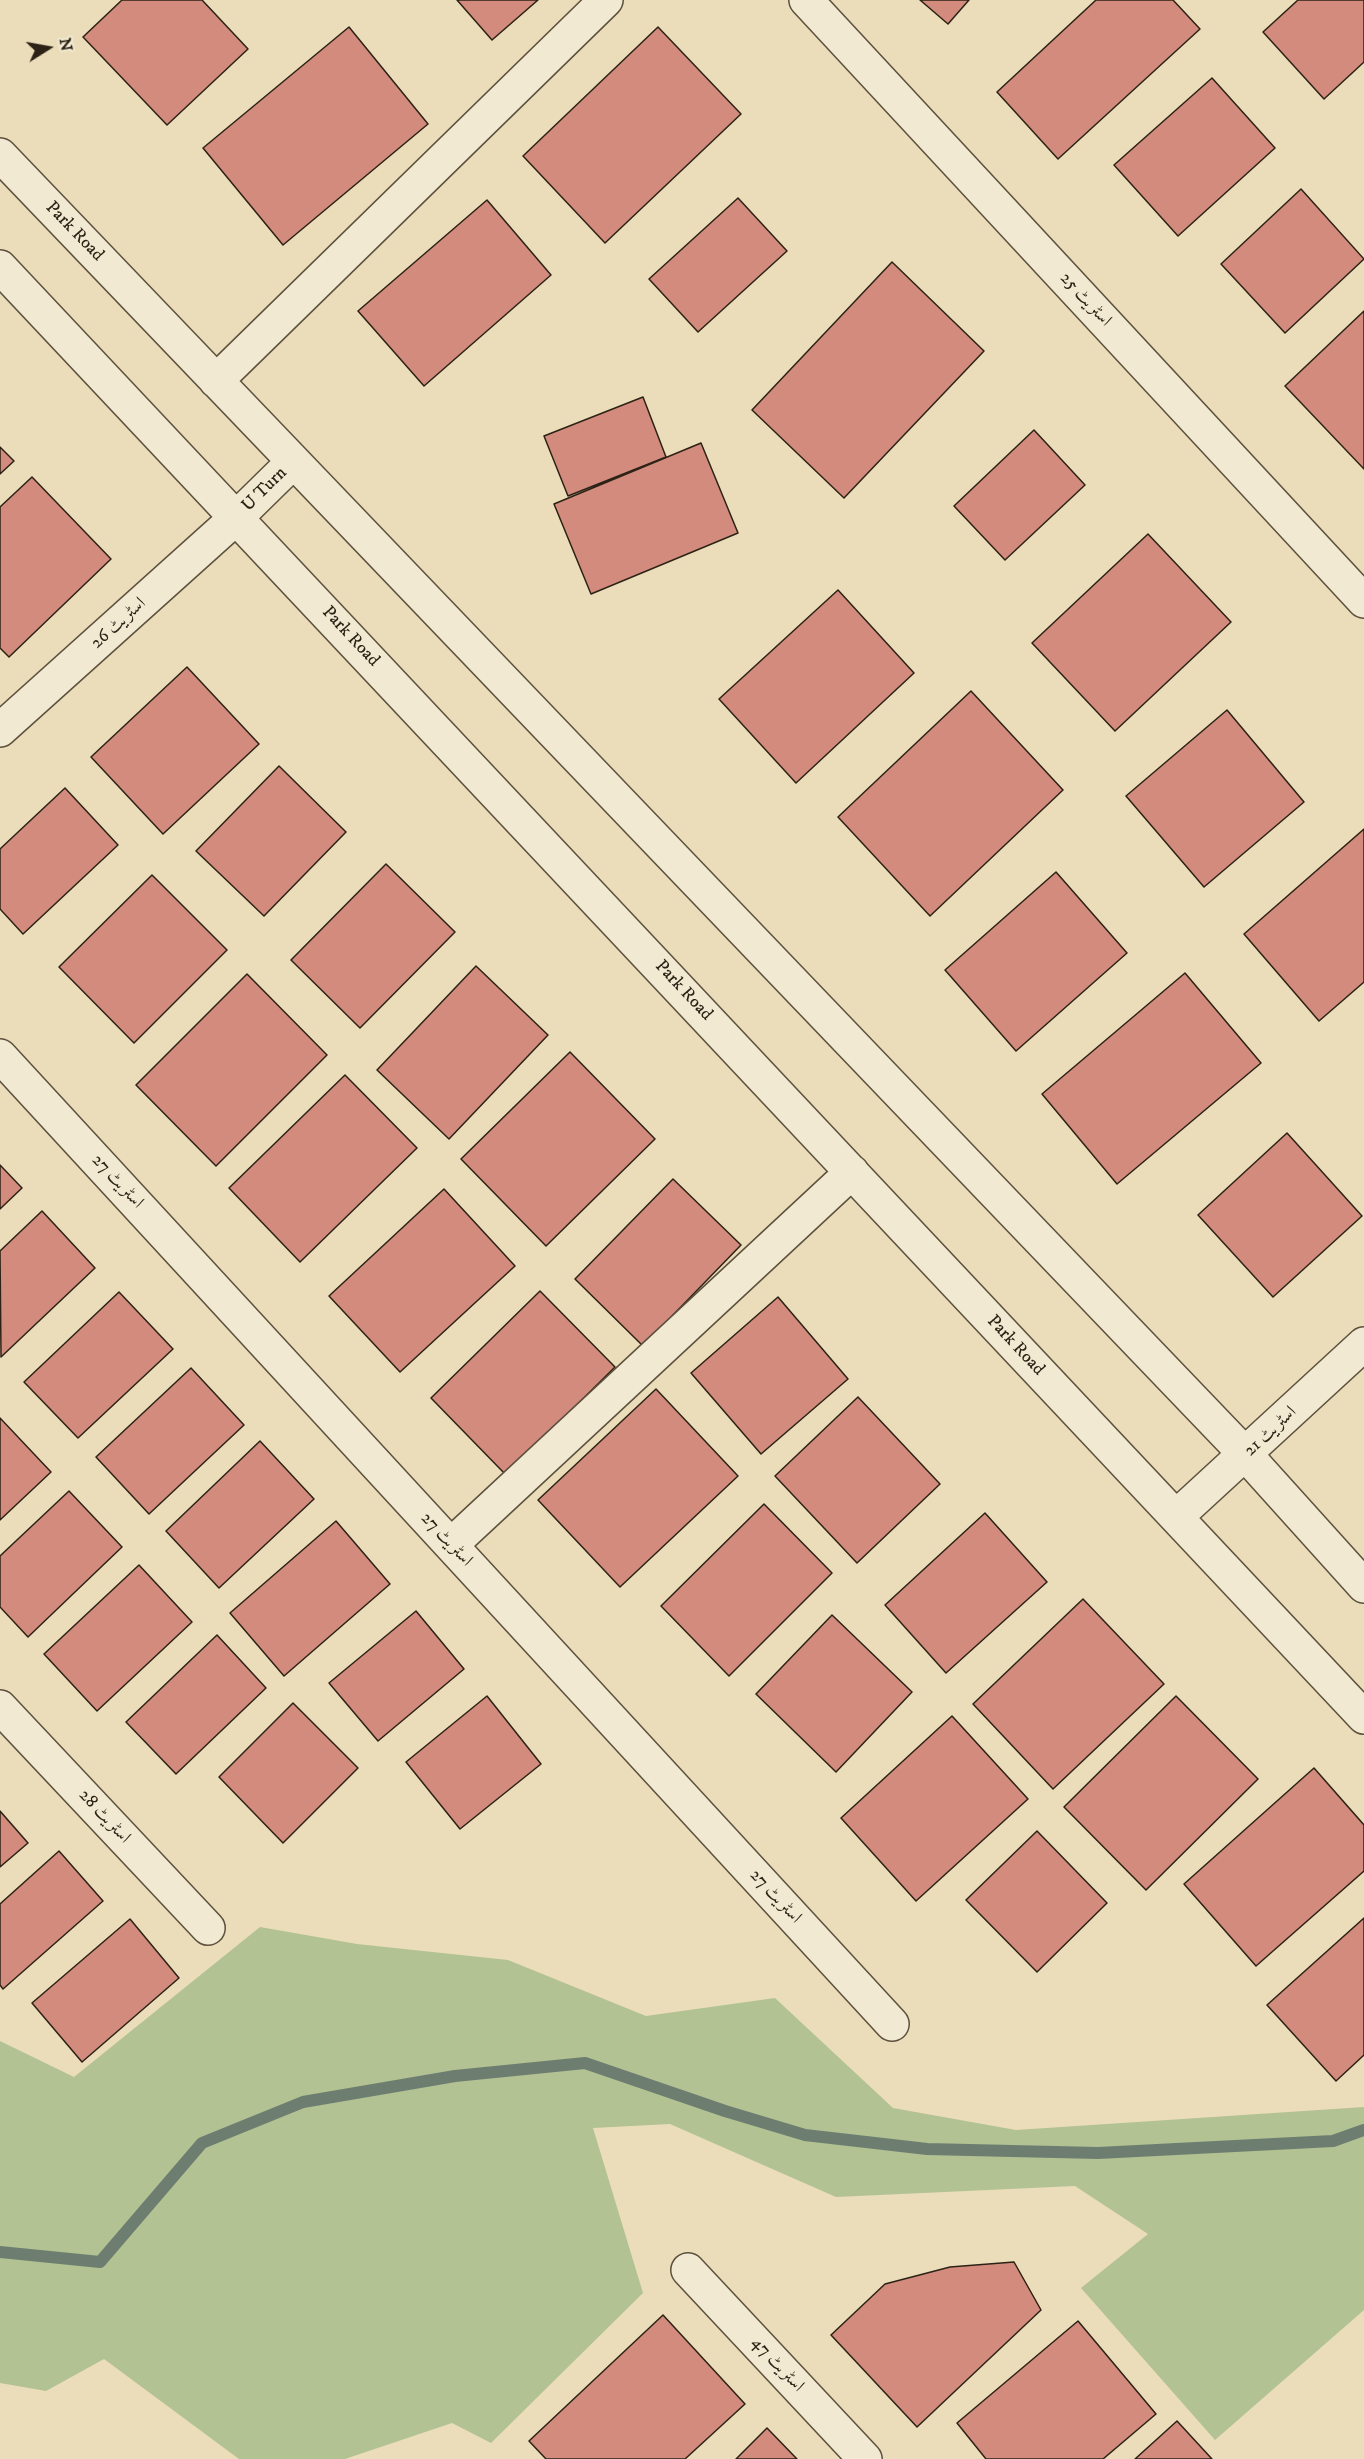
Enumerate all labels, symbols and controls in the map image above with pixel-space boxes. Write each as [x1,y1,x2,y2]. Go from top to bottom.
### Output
north arrow [18,18,78,78]
text: N [55,36,77,53]
street label: Park Road [40,198,108,266]
street label: اسٹریٹ 25 [1055,268,1115,332]
street label: U Turn [238,463,292,517]
street label: اسٹریٹ 26 [87,594,151,654]
street label: Park Road [317,602,383,672]
street label: Park Road [650,956,716,1026]
street label: اسٹریٹ 27 [86,1150,148,1214]
street label: Park Road [982,1311,1048,1381]
street label: اسٹریٹ 21 [1240,1402,1302,1462]
street label: اسٹریٹ 27 [415,1508,477,1572]
street label: اسٹریٹ 28 [73,1785,135,1849]
street label: اسٹریٹ 27 [744,1865,806,1929]
street label: اسٹریٹ 47 [746,2333,808,2397]

